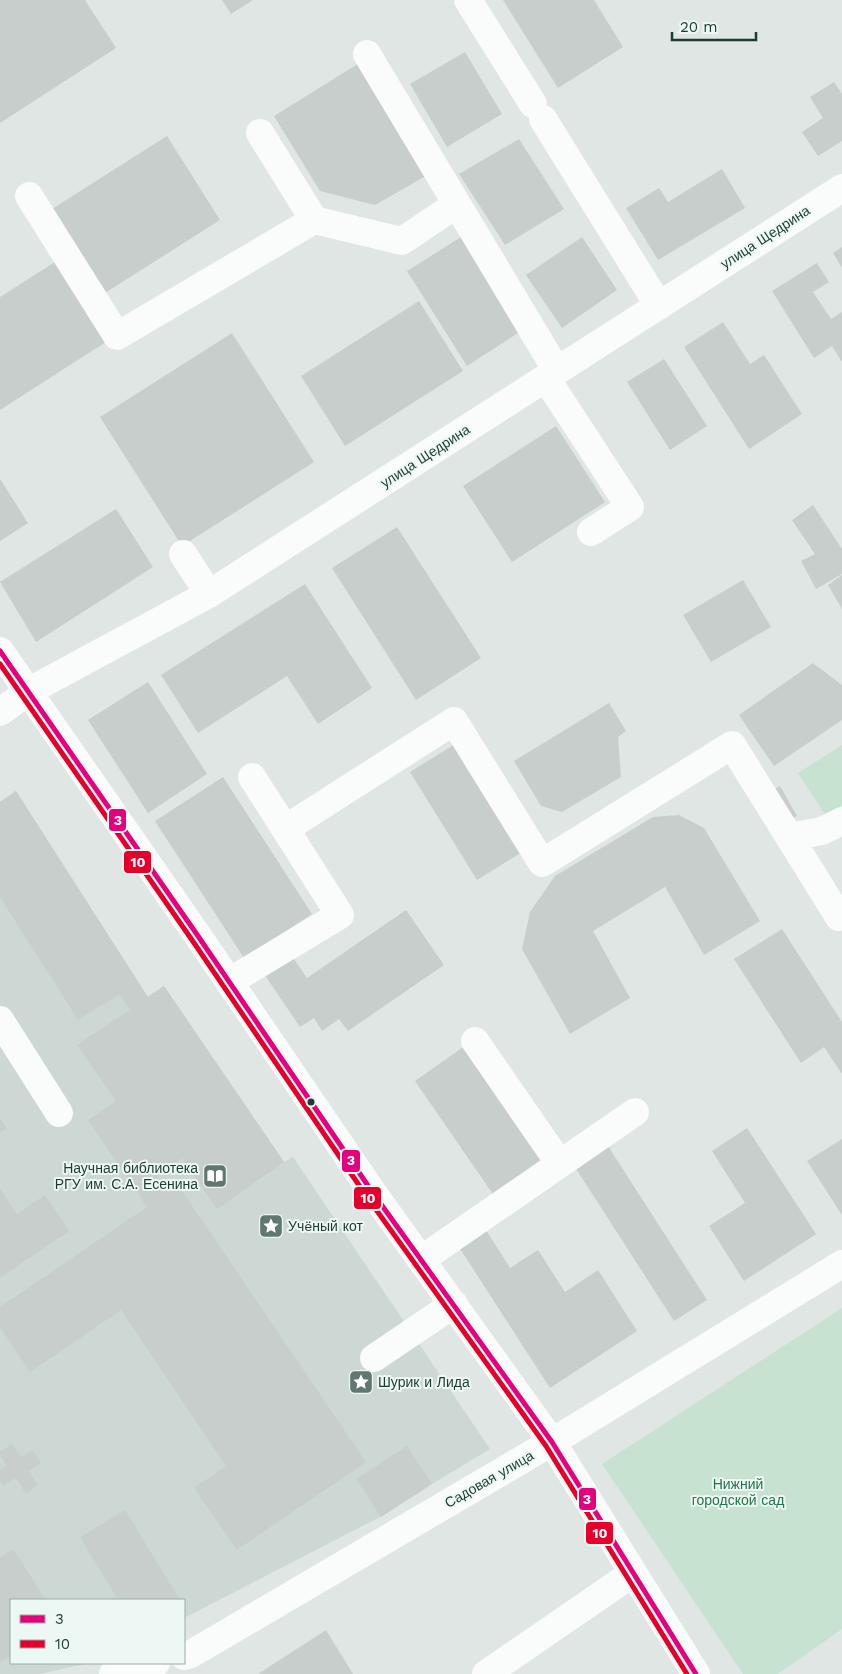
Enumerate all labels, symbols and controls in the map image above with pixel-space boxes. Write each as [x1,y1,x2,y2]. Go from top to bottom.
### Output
scale bar [672,10,756,42]
text: 20 m [680,18,718,36]
street label: улица Щедрина [717,202,813,272]
street label: улица Щедрина [377,421,473,491]
line badge: 3 [108,808,127,832]
text: 3 [114,812,122,828]
line badge: 10 [123,850,152,874]
text: 10 [130,854,146,870]
unlabelled marker [306,1097,316,1107]
line badge: 3 [341,1149,361,1173]
text: 3 [347,1152,355,1168]
place label: Научная библиотека РГУ им. С.А. Есенина [55,1160,198,1192]
library icon: Научная библиотека РГУ им. С.А. Есенина [202,1163,228,1189]
line badge: 10 [353,1186,382,1210]
text: 10 [360,1190,376,1206]
place icon: Учëный кот [258,1213,284,1239]
place label: Учëный кот [288,1218,363,1234]
place icon: Шурик и Лида [348,1369,374,1395]
place label: Шурик и Лида [378,1374,470,1390]
street label: Садовая улица [442,1447,536,1511]
park label: Нижний городской сад [692,1476,784,1508]
line badge: 3 [578,1487,597,1511]
text: 3 [583,1491,591,1507]
line badge: 10 [585,1521,614,1545]
text: 10 [592,1525,608,1541]
legend [10,1599,185,1664]
text: 3 [55,1610,64,1628]
text: 10 [55,1635,70,1653]

